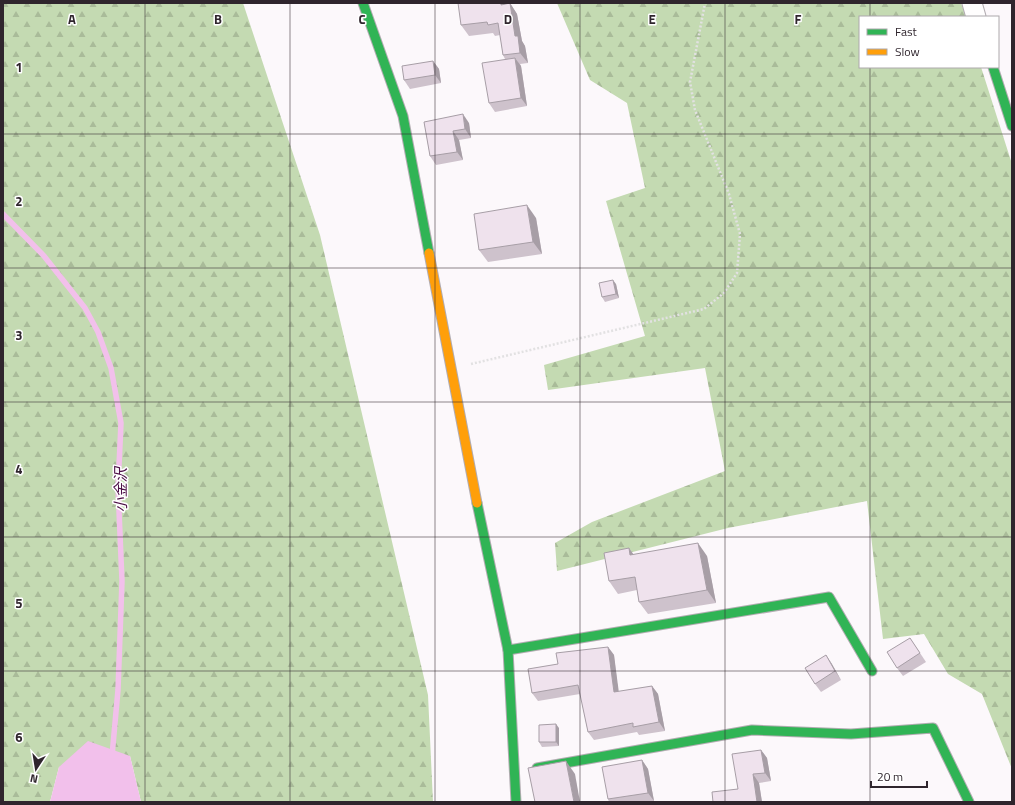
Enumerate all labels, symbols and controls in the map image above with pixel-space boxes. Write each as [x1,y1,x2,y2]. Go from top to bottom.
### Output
text: A [68,9,76,29]
text: B [214,9,222,29]
text: C [358,9,366,29]
text: D [504,9,512,29]
text: E [648,9,656,29]
text: F [795,9,802,29]
legend [859,16,999,68]
text: Fast [895,22,918,41]
text: Slow [895,42,920,61]
text: 1 [15,57,23,77]
text: 2 [15,191,23,211]
text: 3 [15,325,23,345]
text: 4 [15,459,23,479]
water label: 小金沢 [109,466,132,513]
text: 5 [15,593,23,613]
text: 6 [15,727,23,747]
north arrow [16,749,56,789]
scale bar [871,763,927,789]
text: 20 m [877,767,903,786]
text: N [29,770,39,787]

